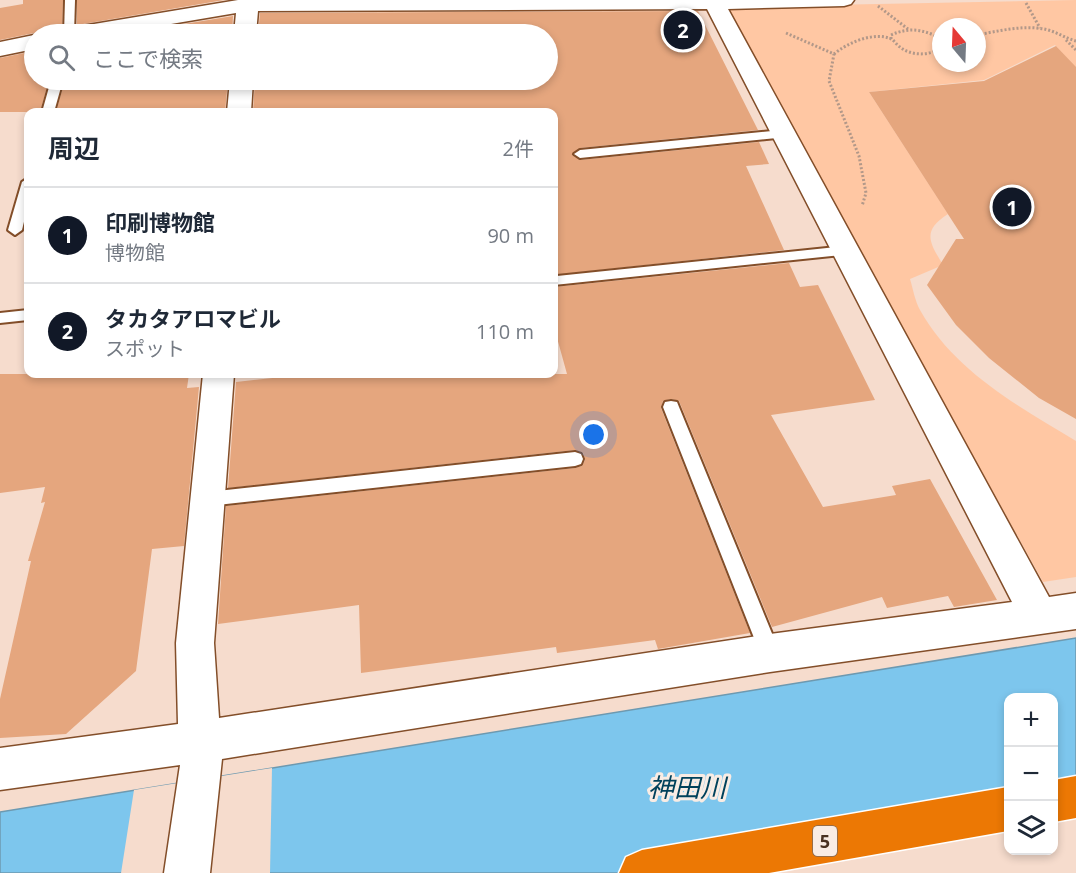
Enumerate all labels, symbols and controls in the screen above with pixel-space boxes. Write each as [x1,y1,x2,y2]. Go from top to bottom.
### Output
pin: 2 [664,8,702,52]
north arrow [932,18,986,72]
search box [24,24,558,90]
icon: search [45,41,78,74]
text: ここで検索 [93,43,203,73]
text: 周辺 [48,130,100,166]
text: 2件 [503,135,534,162]
pin: 1 [992,184,1032,230]
text: 印刷博物館 [105,207,215,237]
text: 1 [62,222,73,249]
text: 90 m [487,222,534,249]
text: 博物館 [105,239,165,266]
text: タカタアロマビル [105,303,281,333]
text: 2 [62,318,73,345]
text: 110 m [476,318,534,345]
text: スポット [105,335,185,362]
your location [579,420,608,449]
map controls [1004,693,1058,855]
button: + [1004,693,1058,747]
button: − [1004,747,1058,801]
water label: 神田川 [648,769,729,805]
button: layers [1004,801,1058,855]
road number: 5 [813,826,837,856]

